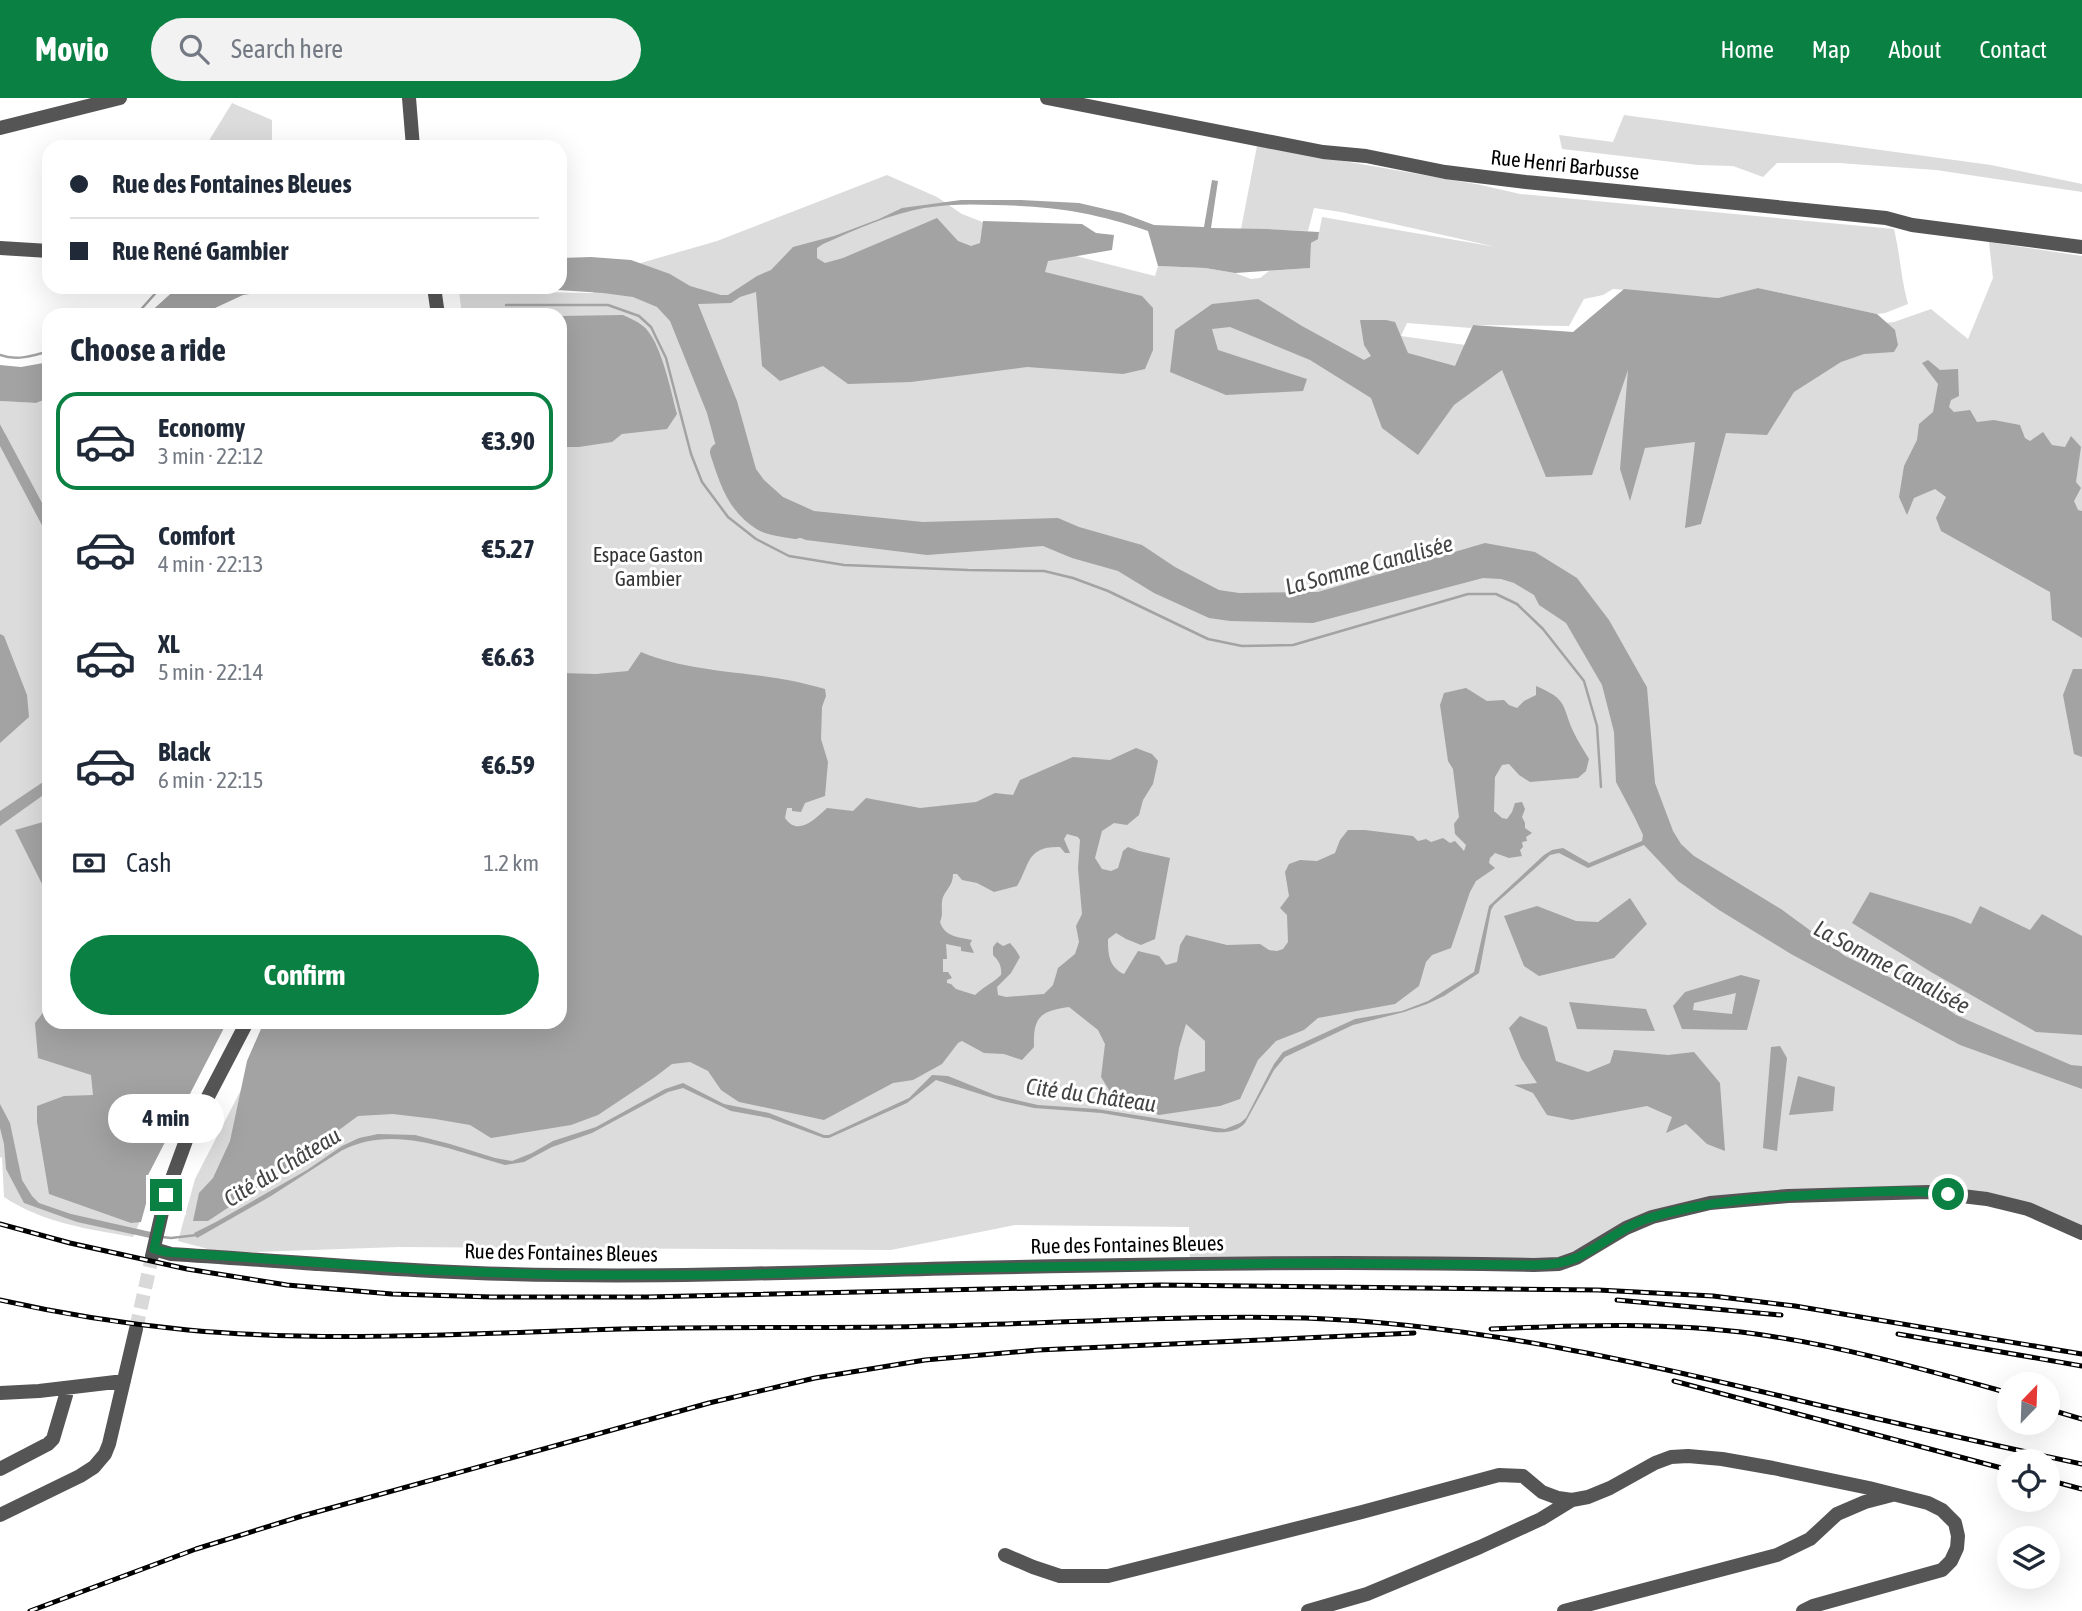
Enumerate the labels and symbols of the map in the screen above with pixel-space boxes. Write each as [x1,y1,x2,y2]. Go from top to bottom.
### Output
street label: Rue Henri Barbusse [1490,144,1640,184]
water label: La Somme Canalisée [1282,530,1456,600]
park label: Espace Gaston Gambier [593,542,703,590]
water label: La Somme Canalisée [1810,915,1974,1019]
water label: Cité du Château [1024,1073,1158,1117]
callout: 4 min [108,1094,224,1142]
water label: Cité du Château [219,1122,345,1212]
route start [1932,1178,1964,1210]
route end [150,1179,182,1211]
street label: Rue des Fontaines Bleues [1030,1230,1224,1258]
street label: Rue des Fontaines Bleues [464,1238,658,1266]
north arrow [1997,1372,2060,1435]

